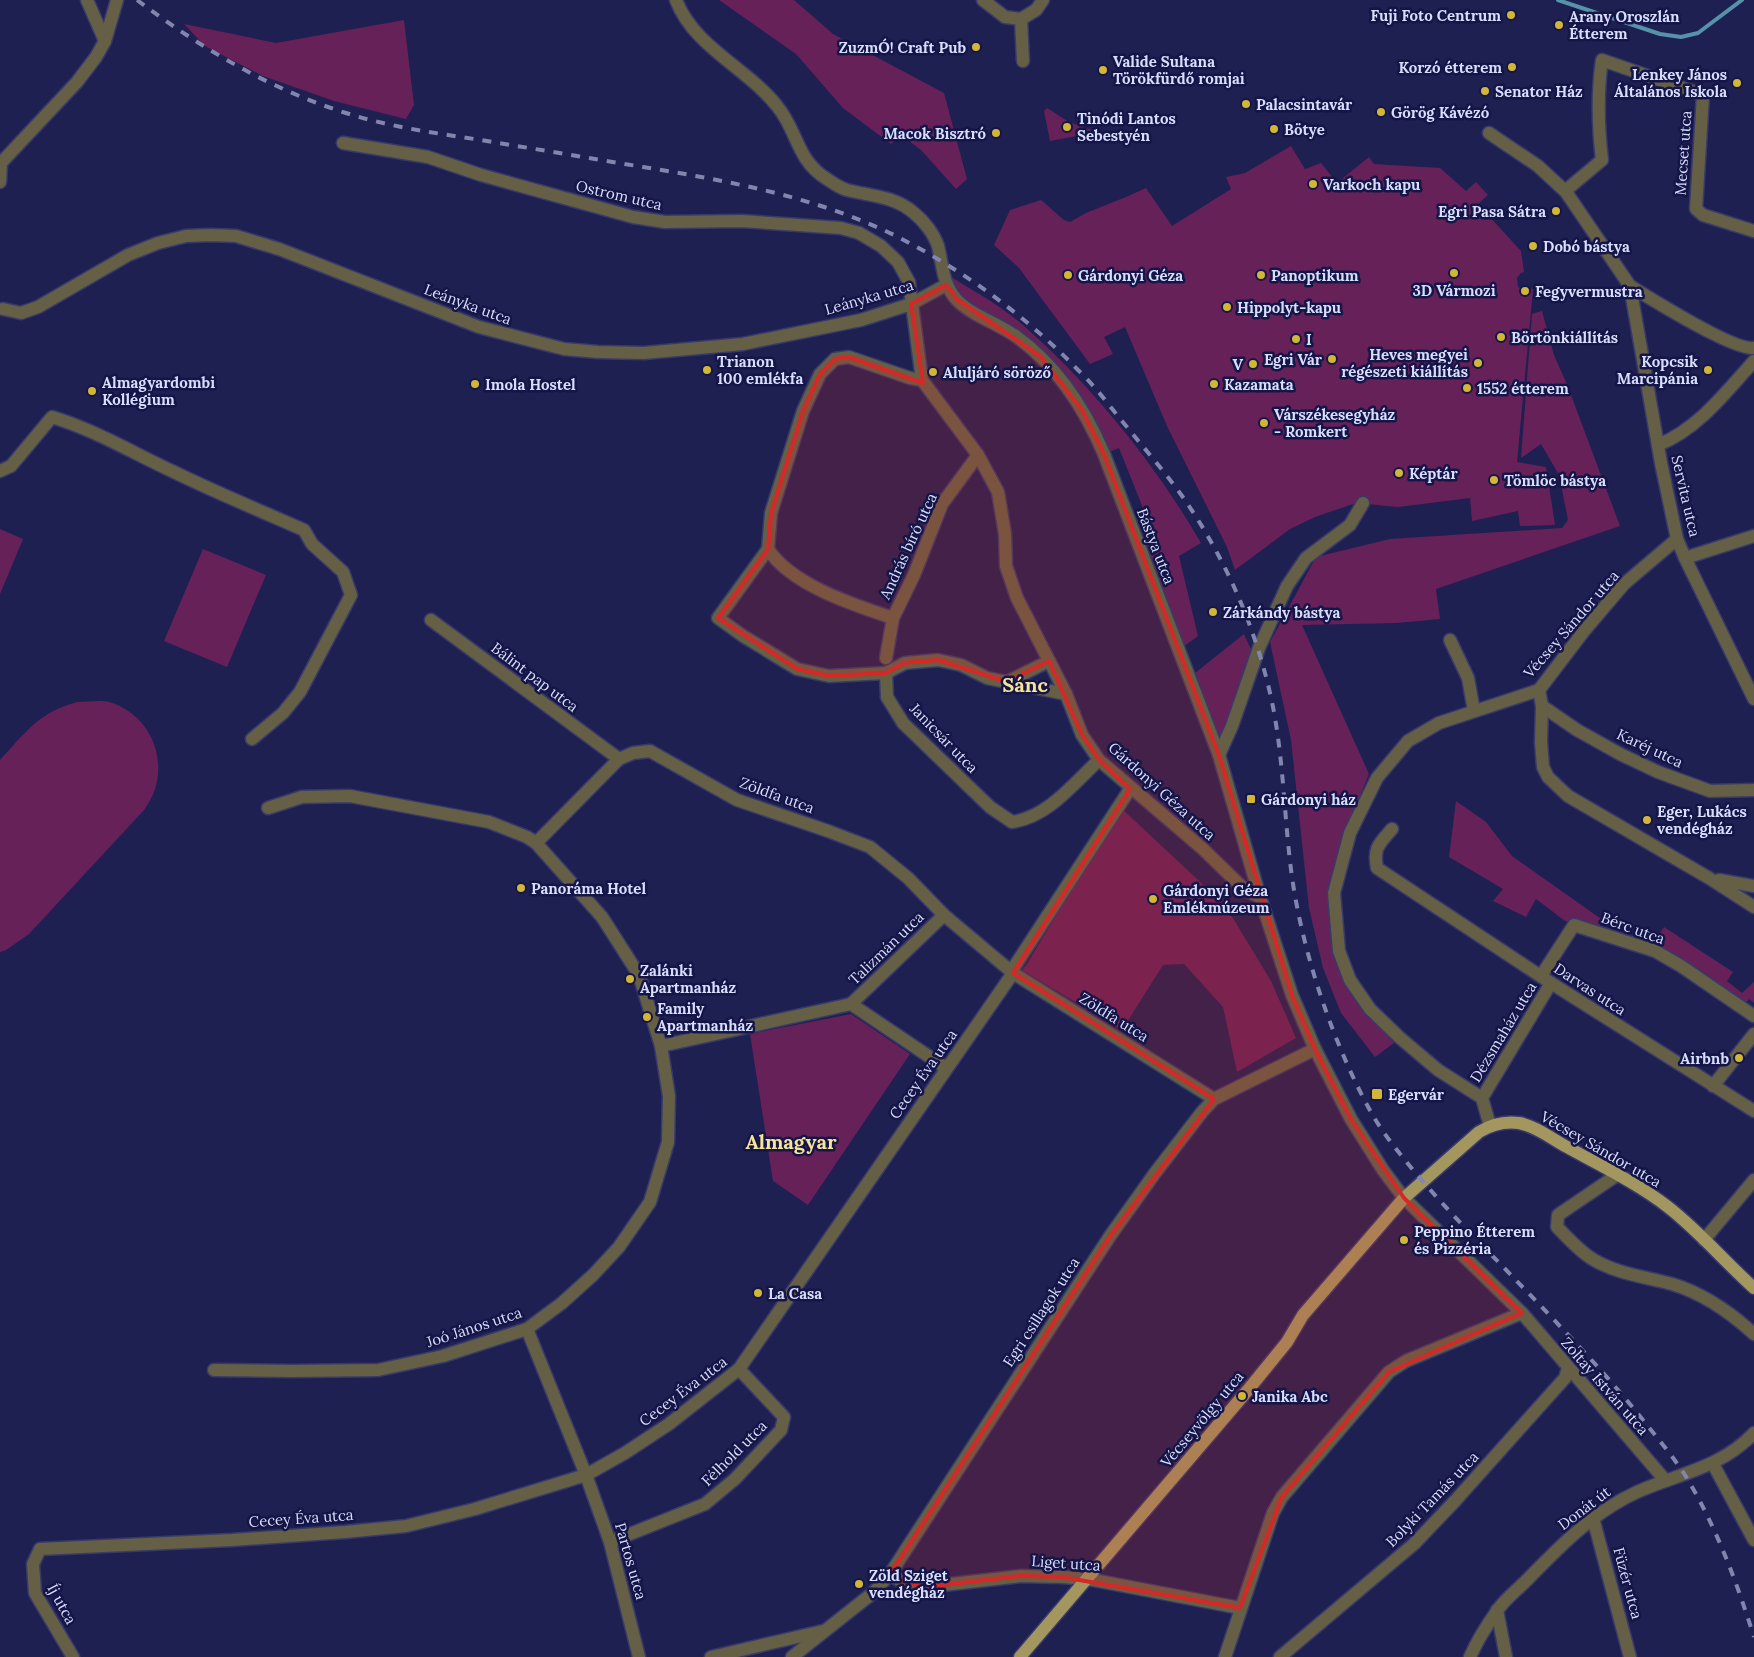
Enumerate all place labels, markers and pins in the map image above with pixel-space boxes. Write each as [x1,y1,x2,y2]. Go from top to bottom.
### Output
place label: Fuji Foto Centrum [1371,6,1501,25]
place label: Arany Oroszlán Étterem [1569,7,1680,43]
marker: Fuji Foto Centrum [1505,9,1517,21]
marker: Arany Oroszlán Étterem [1553,19,1565,31]
place label: ZuzmÓ! Craft Pub [839,38,966,57]
marker: ZuzmÓ! Craft Pub [970,41,982,53]
place label: Valide Sultana Törökfürdő romjai [1113,52,1245,88]
place label: Korzó étterem [1398,58,1502,77]
marker: Korzó étterem [1506,61,1518,73]
marker: Valide Sultana Törökfürdő romjai [1097,64,1109,76]
place label: Lenkey János Általános Iskola [1614,65,1727,101]
marker: Lenkey János Általános Iskola [1731,77,1743,89]
place label: Senator Ház [1495,82,1583,101]
marker: Senator Ház [1479,85,1491,97]
place label: Palacsintavár [1256,95,1353,114]
marker: Palacsintavár [1240,98,1252,110]
place label: Görög Kávézó [1391,103,1490,122]
marker: Görög Kávézó [1375,106,1387,118]
place label: Tinódi Lantos Sebestyén [1077,109,1176,145]
place label: Bötye [1284,120,1325,139]
marker: Tinódi Lantos Sebestyén [1061,121,1073,133]
marker: Bötye [1268,123,1280,135]
place label: Macok Bisztró [883,124,987,143]
marker: Macok Bisztró [990,127,1002,139]
place label: Varkoch kapu [1323,175,1420,194]
marker: Varkoch kapu [1307,178,1319,190]
place label: Egri Pasa Sátra [1438,202,1546,221]
marker: Egri Pasa Sátra [1550,205,1562,217]
place label: Dobó bástya [1543,237,1630,256]
marker: Dobó bástya [1527,240,1539,252]
place label: Gárdonyi Géza [1078,266,1183,285]
place label: Panoptikum [1271,266,1359,285]
marker: 3D Vármozi [1448,267,1460,279]
marker: Gárdonyi Géza [1062,269,1074,281]
marker: Panoptikum [1255,269,1267,281]
place label: 3D Vármozi [1412,281,1496,300]
place label: Fegyvermustra [1535,282,1643,301]
marker: Fegyvermustra [1519,285,1531,297]
place label: Hippolyt-kapu [1237,298,1341,317]
marker: Hippolyt-kapu [1221,301,1233,313]
place label: Börtönkiállítás [1511,328,1618,347]
place label: I [1306,330,1312,349]
marker: Börtönkiállítás [1495,331,1507,343]
marker: I [1290,333,1302,345]
place label: Heves megyei régészeti kiállítás [1341,345,1468,381]
place label: Egri Vár [1264,350,1323,369]
place label: Trianon 100 emlékfa [717,352,804,388]
place label: Kopcsik Marcipánia [1617,352,1698,388]
marker: Egri Vár [1326,353,1338,365]
place label: V [1232,355,1243,374]
marker: Heves megyei régészeti kiállítás [1472,357,1484,369]
marker: V [1247,358,1259,370]
place label: Aluljáró söröző [943,363,1052,382]
marker: Trianon 100 emlékfa [701,364,713,376]
marker: Kopcsik Marcipánia [1702,364,1714,376]
marker: Aluljáró söröző [927,366,939,378]
place label: Almagyardombi Kollégium [102,373,215,409]
place label: Imola Hostel [485,375,576,394]
place label: Kazamata [1224,375,1294,394]
marker: Imola Hostel [469,378,481,390]
marker: Kazamata [1208,378,1220,390]
place label: 1552 étterem [1477,379,1569,398]
marker: 1552 étterem [1461,382,1473,394]
marker: Almagyardombi Kollégium [86,385,98,397]
place label: Várszékesegyház - Romkert [1274,405,1396,441]
marker: Várszékesegyház - Romkert [1258,417,1270,429]
place label: Képtár [1409,464,1458,483]
marker: Képtár [1393,467,1405,479]
place label: Tömlöc bástya [1504,471,1606,490]
marker: Tömlöc bástya [1488,474,1500,486]
place label: Zárkándy bástya [1223,603,1340,622]
marker: Zárkándy bástya [1207,606,1219,618]
place label: Gárdonyi ház [1261,790,1356,809]
marker: Gárdonyi ház [1245,793,1257,805]
place label: Eger, Lukács vendégház [1657,802,1747,838]
marker: Eger, Lukács vendégház [1641,814,1653,826]
place label: Panoráma Hotel [531,879,646,898]
place label: Gárdonyi Géza Emlékmúzeum [1163,881,1270,917]
marker: Panoráma Hotel [515,882,527,894]
marker: Gárdonyi Géza Emlékmúzeum [1147,893,1159,905]
place label: Zalánki Apartmanház [640,961,736,997]
marker: Zalánki Apartmanház [624,973,636,985]
place label: Family Apartmanház [657,999,753,1035]
marker: Family Apartmanház [641,1011,653,1023]
place label: Airbnb [1680,1049,1729,1068]
marker: Airbnb [1733,1052,1745,1064]
place label: Egervár [1388,1085,1445,1104]
marker: Egervár [1370,1087,1384,1101]
place label: Peppino Étterem és Pizzéria [1414,1222,1535,1258]
marker: Peppino Étterem és Pizzéria [1398,1234,1410,1246]
place label: La Casa [768,1284,822,1303]
marker: La Casa [752,1287,764,1299]
place label: Janika Abc [1252,1387,1328,1406]
marker: Janika Abc [1236,1390,1248,1402]
place label: Zöld Sziget vendégház [869,1566,949,1602]
marker: Zöld Sziget vendégház [853,1578,865,1590]

